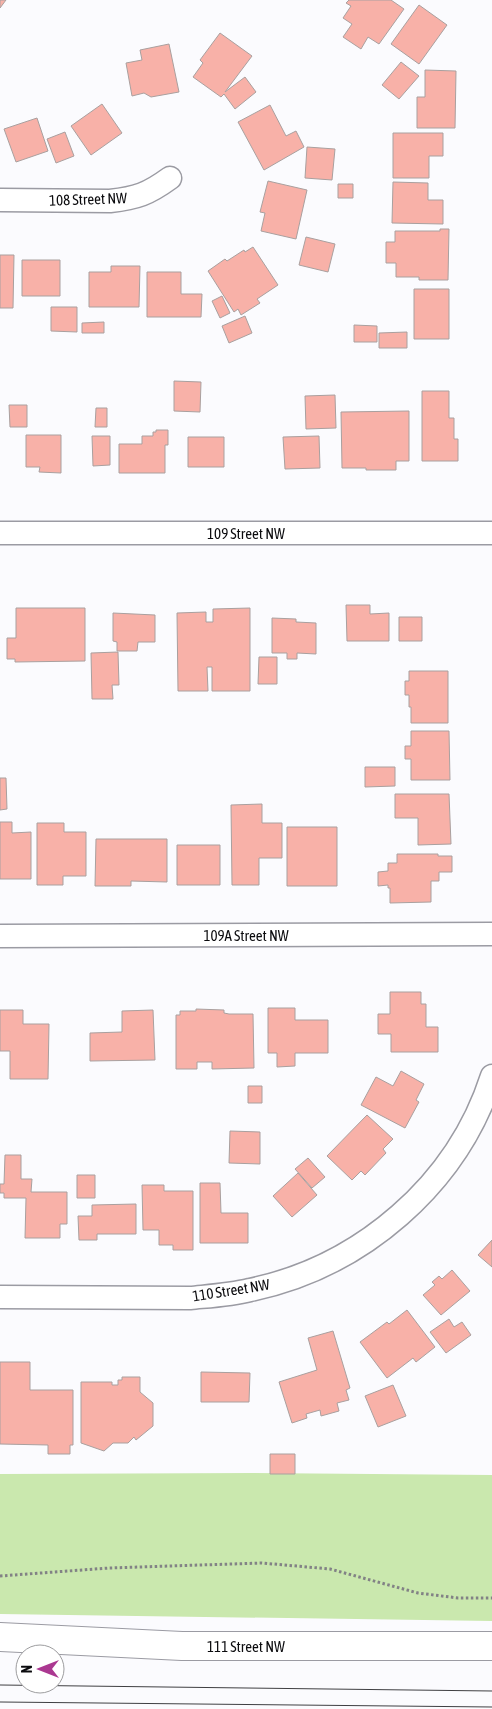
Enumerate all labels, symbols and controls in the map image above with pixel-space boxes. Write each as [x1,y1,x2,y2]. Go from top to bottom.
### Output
street label: 108 Street NW [49,189,127,209]
street label: 109 Street NW [207,525,285,542]
street label: 109A Street NW [203,927,289,944]
street label: 110 Street NW [191,1275,271,1304]
street label: 111 Street NW [207,1638,285,1655]
north arrow [15,1644,65,1694]
text: N [19,1665,35,1673]

